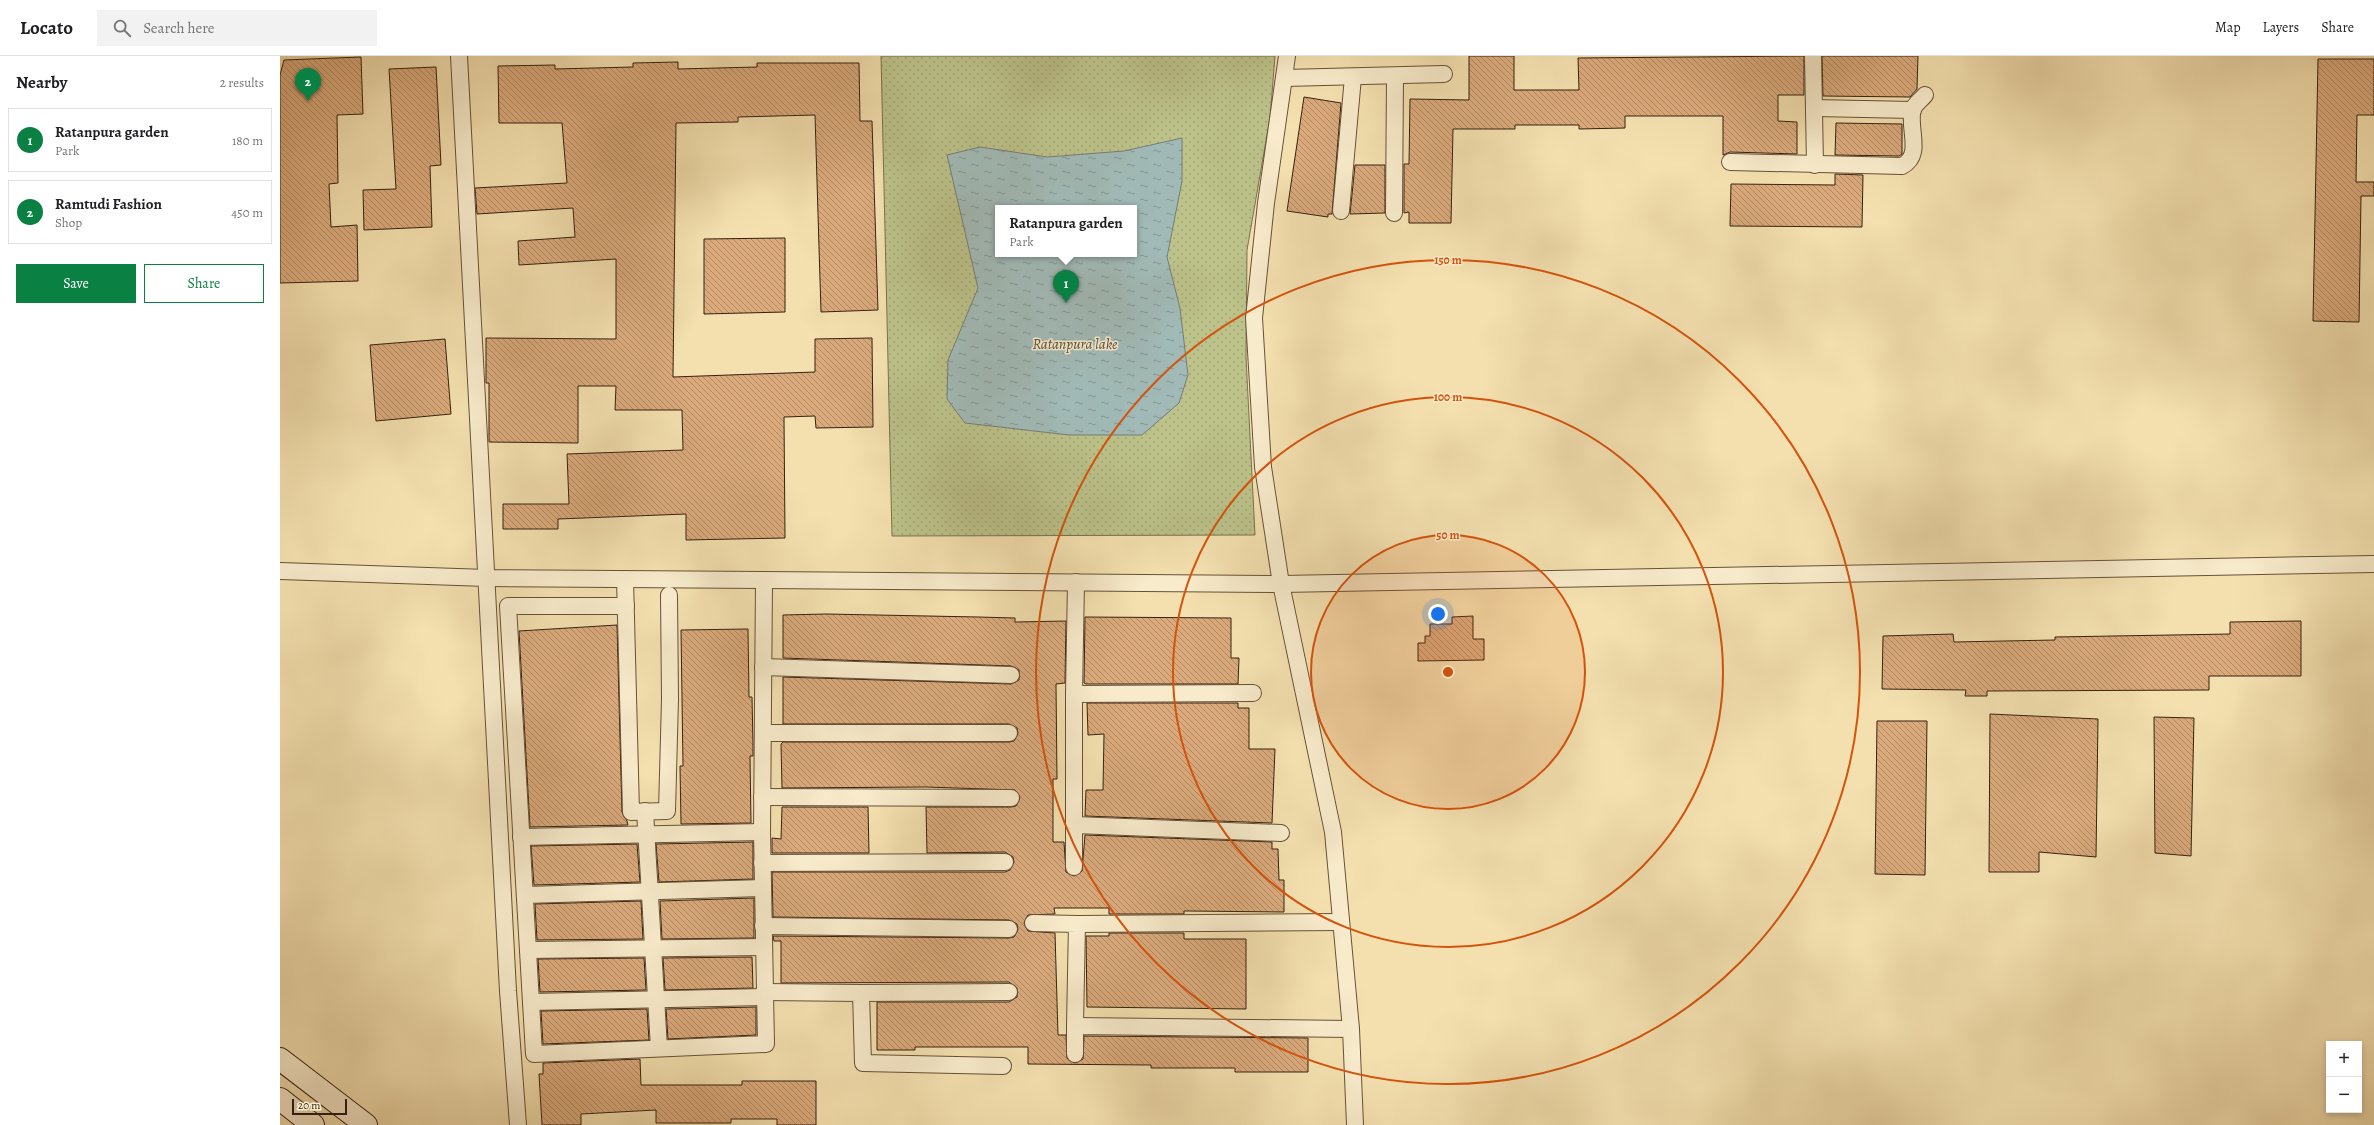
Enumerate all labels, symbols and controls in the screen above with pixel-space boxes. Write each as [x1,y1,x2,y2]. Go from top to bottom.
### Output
search box [97,10,377,46]
text: Locato [20,15,73,41]
icon: search [111,17,133,39]
text: Search here [143,18,215,38]
text: Map [2215,18,2241,37]
text: Layers [2263,18,2299,37]
text: Share [2321,18,2354,37]
pin: 2 [295,68,321,101]
text: Nearby [16,71,67,94]
text: 2 results [220,74,264,91]
text: Ratanpura garden [55,122,169,142]
text: 1 [28,132,32,149]
text: 180 m [232,132,263,149]
text: Park [55,142,79,159]
text: Ramtudi Fashion [55,194,162,214]
text: 2 [27,204,33,221]
text: 450 m [231,204,263,221]
popup [995,205,1137,257]
text: Ratanpura garden [1009,213,1123,233]
text: Shop [55,214,82,231]
text: Park [1009,233,1034,250]
text: 150 m [1434,252,1462,268]
button: Save [16,264,136,303]
button: Share [144,264,264,303]
pin: 1 [1053,270,1079,303]
water label: Ratanpura lake [1033,334,1118,354]
text: 100 m [1434,389,1462,405]
text: 50 m [1436,527,1460,543]
your location [1428,604,1448,624]
centre of rings [1441,665,1455,679]
map controls [2326,1041,2362,1113]
button: + [2326,1041,2362,1077]
button: − [2326,1077,2362,1113]
scale bar [292,1097,347,1116]
text: 20 m [298,1098,320,1113]

